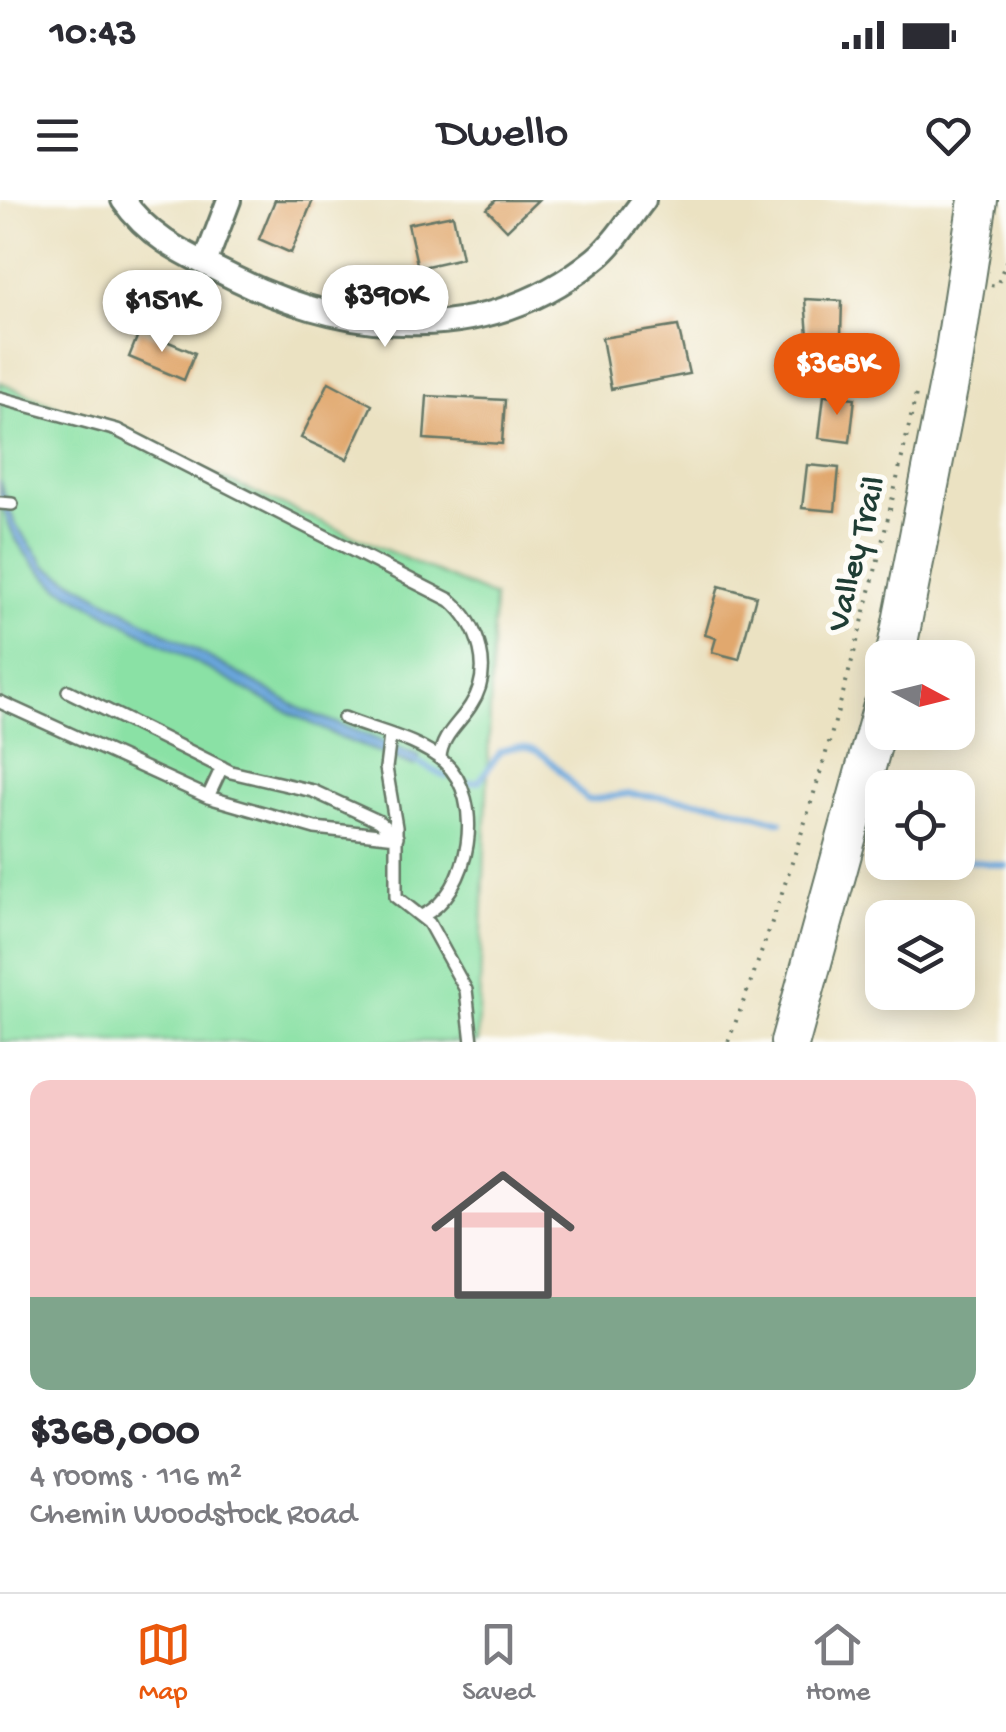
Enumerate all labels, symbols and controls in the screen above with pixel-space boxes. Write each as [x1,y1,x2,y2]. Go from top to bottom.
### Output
text: 10:43 [50,13,137,57]
icon: menu [30,108,85,163]
icon: heart [921,108,976,163]
text: Dwello [438,109,568,162]
pin: $390K [315,265,455,350]
pin: $151K [92,270,232,355]
text: $390K [344,278,426,316]
text: $151K [125,283,199,321]
pin: $368K [767,333,907,418]
text: $368K [796,346,878,384]
street label: Valley Trail [819,472,897,637]
north arrow [865,640,975,750]
map controls [865,640,975,1010]
button: locate [865,770,975,880]
button: layers [865,900,975,1010]
icon: home [413,1145,593,1325]
text: $368,000 [30,1410,200,1459]
text: 4 rooms · 116 m² [30,1459,242,1497]
text: Chemin Woodstock Road [30,1497,357,1535]
tab: Map [136,1617,191,1710]
tab: Saved [462,1617,534,1710]
tab: Home [805,1617,870,1710]

